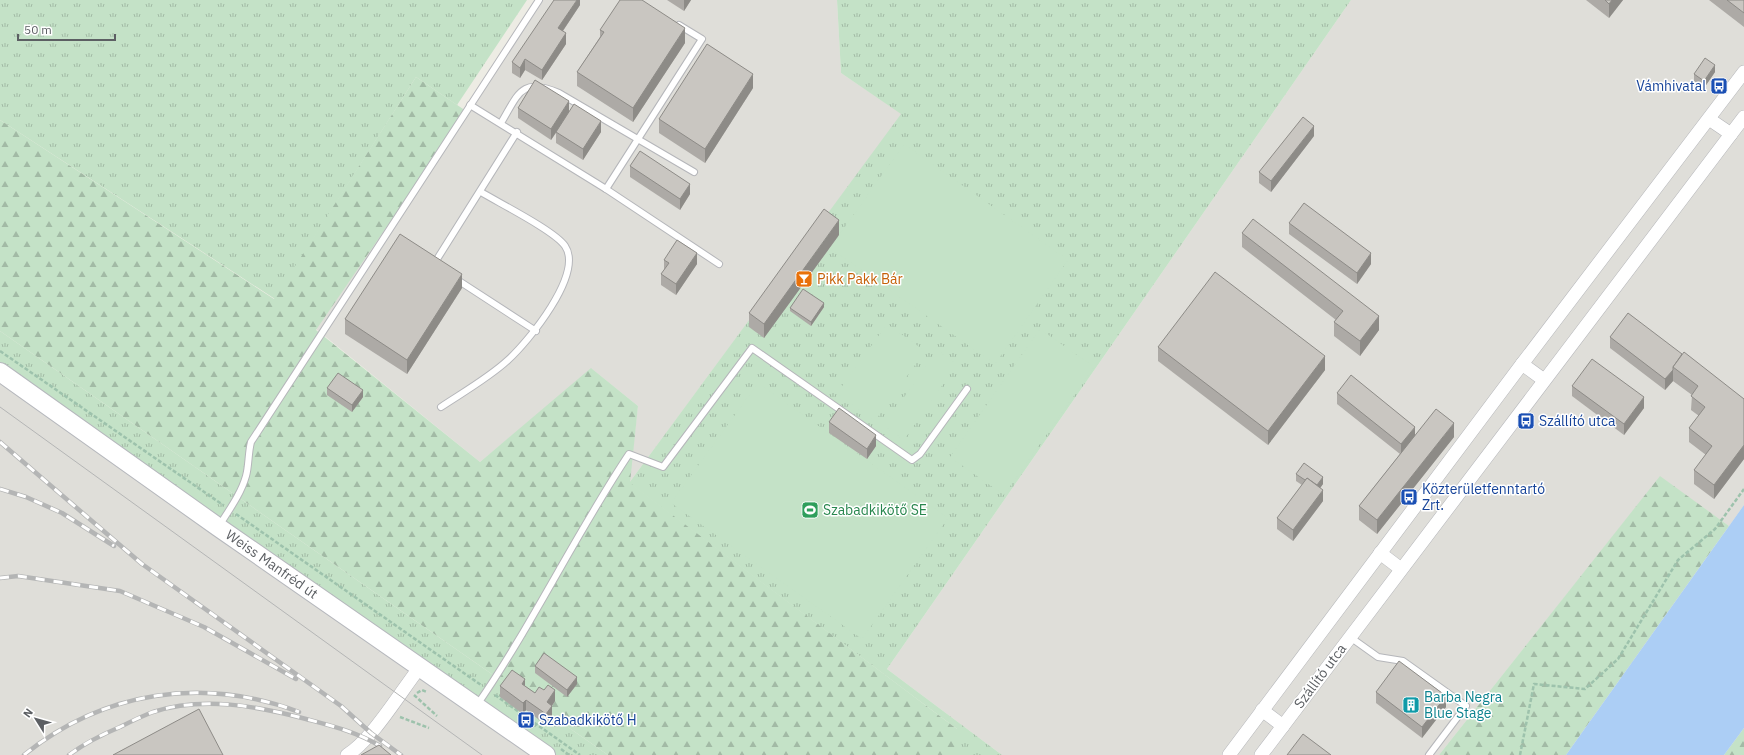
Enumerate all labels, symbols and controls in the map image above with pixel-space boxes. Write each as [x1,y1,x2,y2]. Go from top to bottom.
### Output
scale bar [18,16,115,42]
text: 50 m [24,22,52,37]
bus stop icon: Vámhivatal [1709,76,1729,96]
place label: Vámhivatal [1636,77,1706,95]
bar icon: Pikk Pakk Bár [794,269,814,289]
place label: Pikk Pakk Bár [817,270,903,288]
bus stop icon: Szállító utca [1516,411,1536,431]
place label: Szállító utca [1539,412,1616,430]
place label: Közterületfenntartó Zrt. [1422,480,1545,514]
bus stop icon: Közterületfenntartó Zrt. [1399,487,1419,507]
sports icon: Szabadkikötő SE [800,500,820,520]
place label: Szabadkikötő SE [823,501,927,519]
street label: Weiss Manfréd út [222,525,322,603]
street label: Szállító utca [1290,640,1351,712]
place label: Barba Negra Blue Stage [1424,688,1503,722]
building icon: Barba Negra Blue Stage [1401,695,1421,715]
north arrow [16,699,56,739]
text: N [20,706,36,720]
bus stop icon: Szabadkikötő H [516,710,536,730]
place label: Szabadkikötő H [539,711,637,729]

